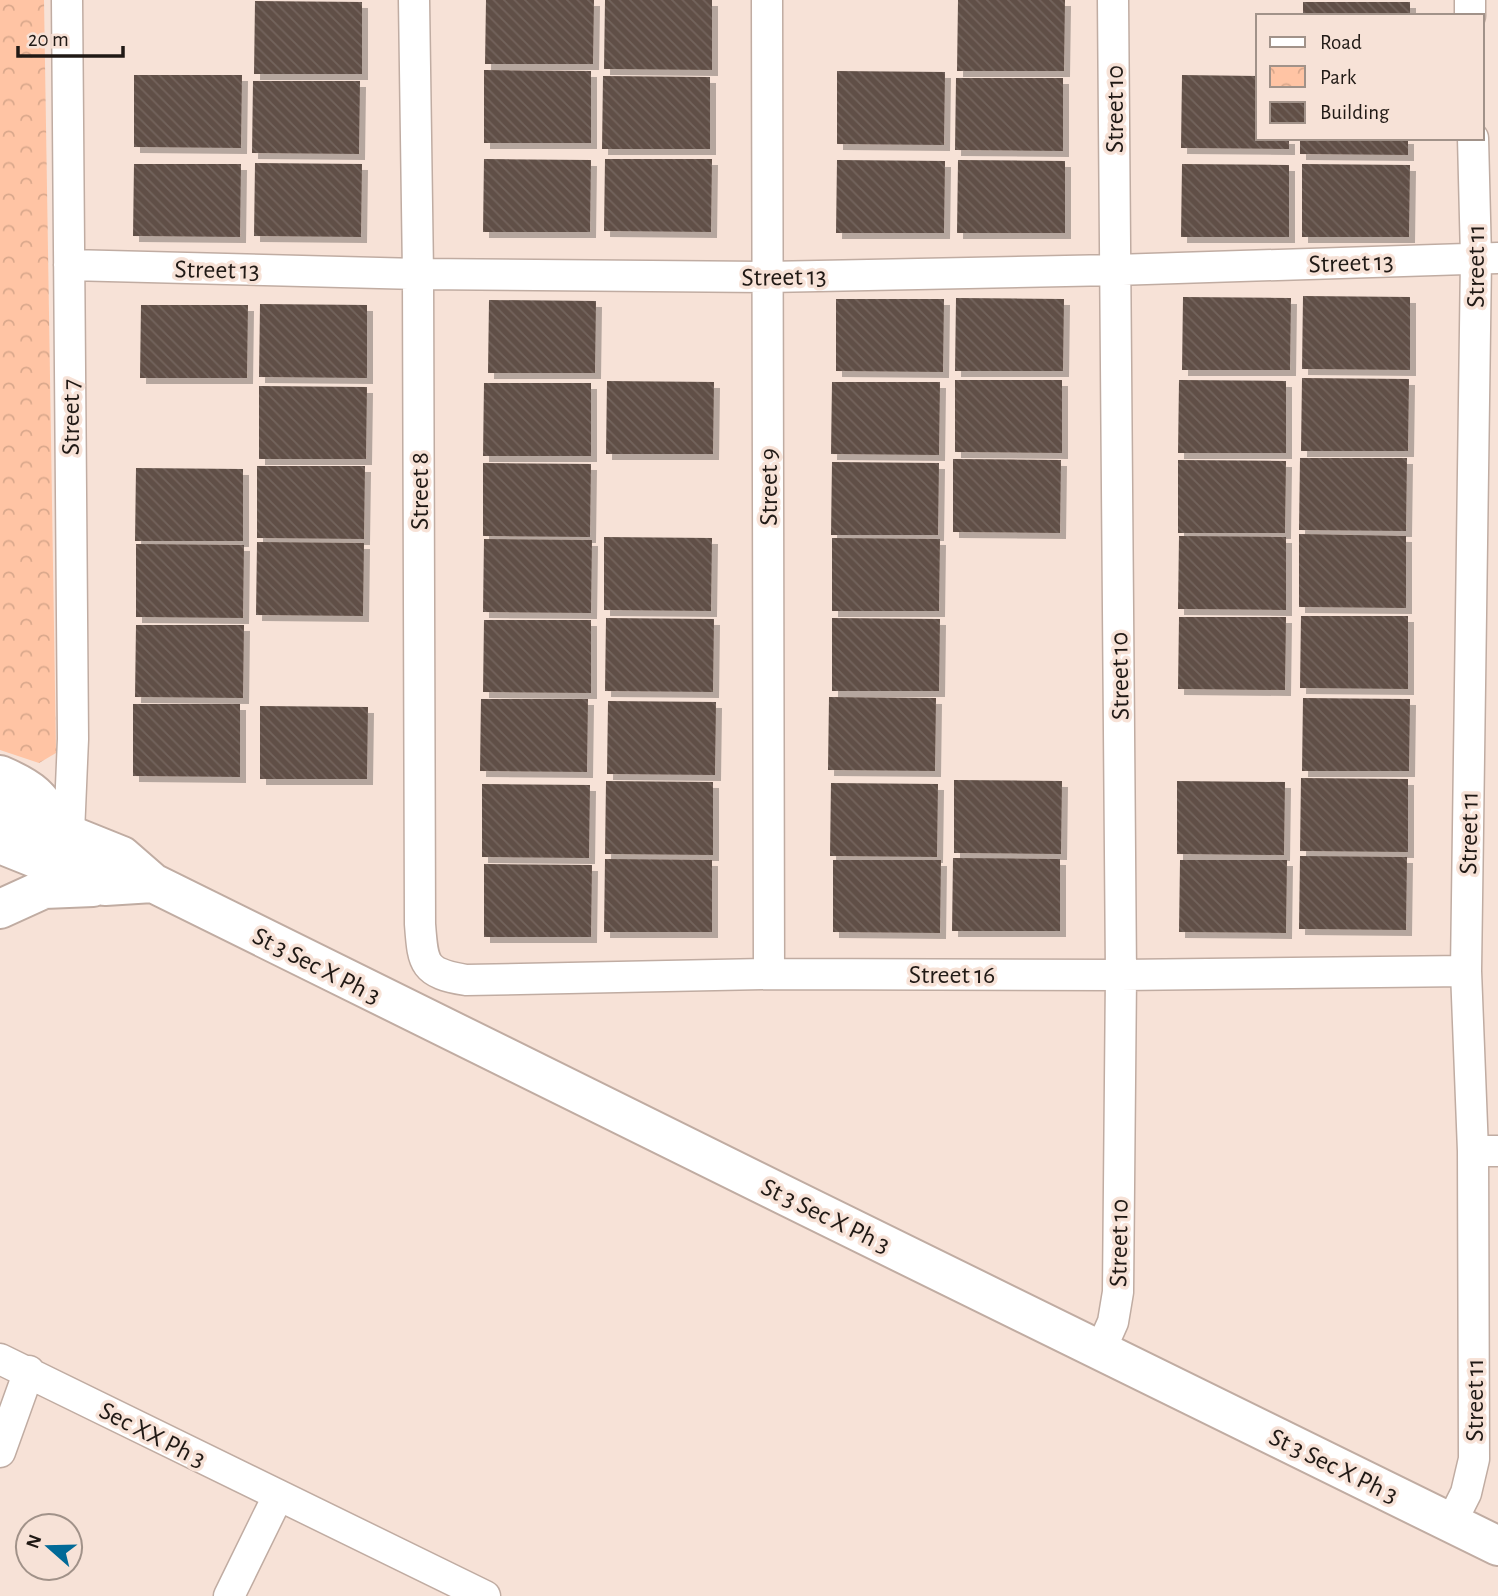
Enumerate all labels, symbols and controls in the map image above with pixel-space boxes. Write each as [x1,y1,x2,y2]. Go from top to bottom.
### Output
scale bar [18,14,122,58]
legend [1256,14,1484,140]
text: 20 m [28,29,69,50]
text: Road [1320,32,1362,53]
street label: Street 10 [1102,65,1128,153]
text: Park [1320,67,1357,88]
text: Building [1320,102,1390,123]
street label: Street 11 [1463,224,1489,308]
street label: Street 13 [1308,249,1394,277]
street label: Street 13 [174,256,260,284]
street label: Street 13 [741,263,827,291]
street label: Street 7 [58,379,84,455]
street label: Street 9 [756,448,782,526]
street label: Street 8 [407,452,433,530]
street label: Street 10 [1106,632,1134,720]
street label: Street 11 [1455,791,1483,875]
street label: St 3 Sec X Ph 3 [248,923,385,1009]
street label: Street 16 [909,962,995,988]
street label: St 3 Sec X Ph 3 [757,1174,894,1258]
street label: Street 10 [1105,1199,1133,1287]
street label: Street 11 [1462,1358,1488,1442]
street label: Sec XX Ph 3 [95,1397,210,1473]
street label: St 3 Sec X Ph 3 [1265,1424,1402,1508]
north arrow [14,1512,84,1582]
text: N [23,1532,46,1551]

